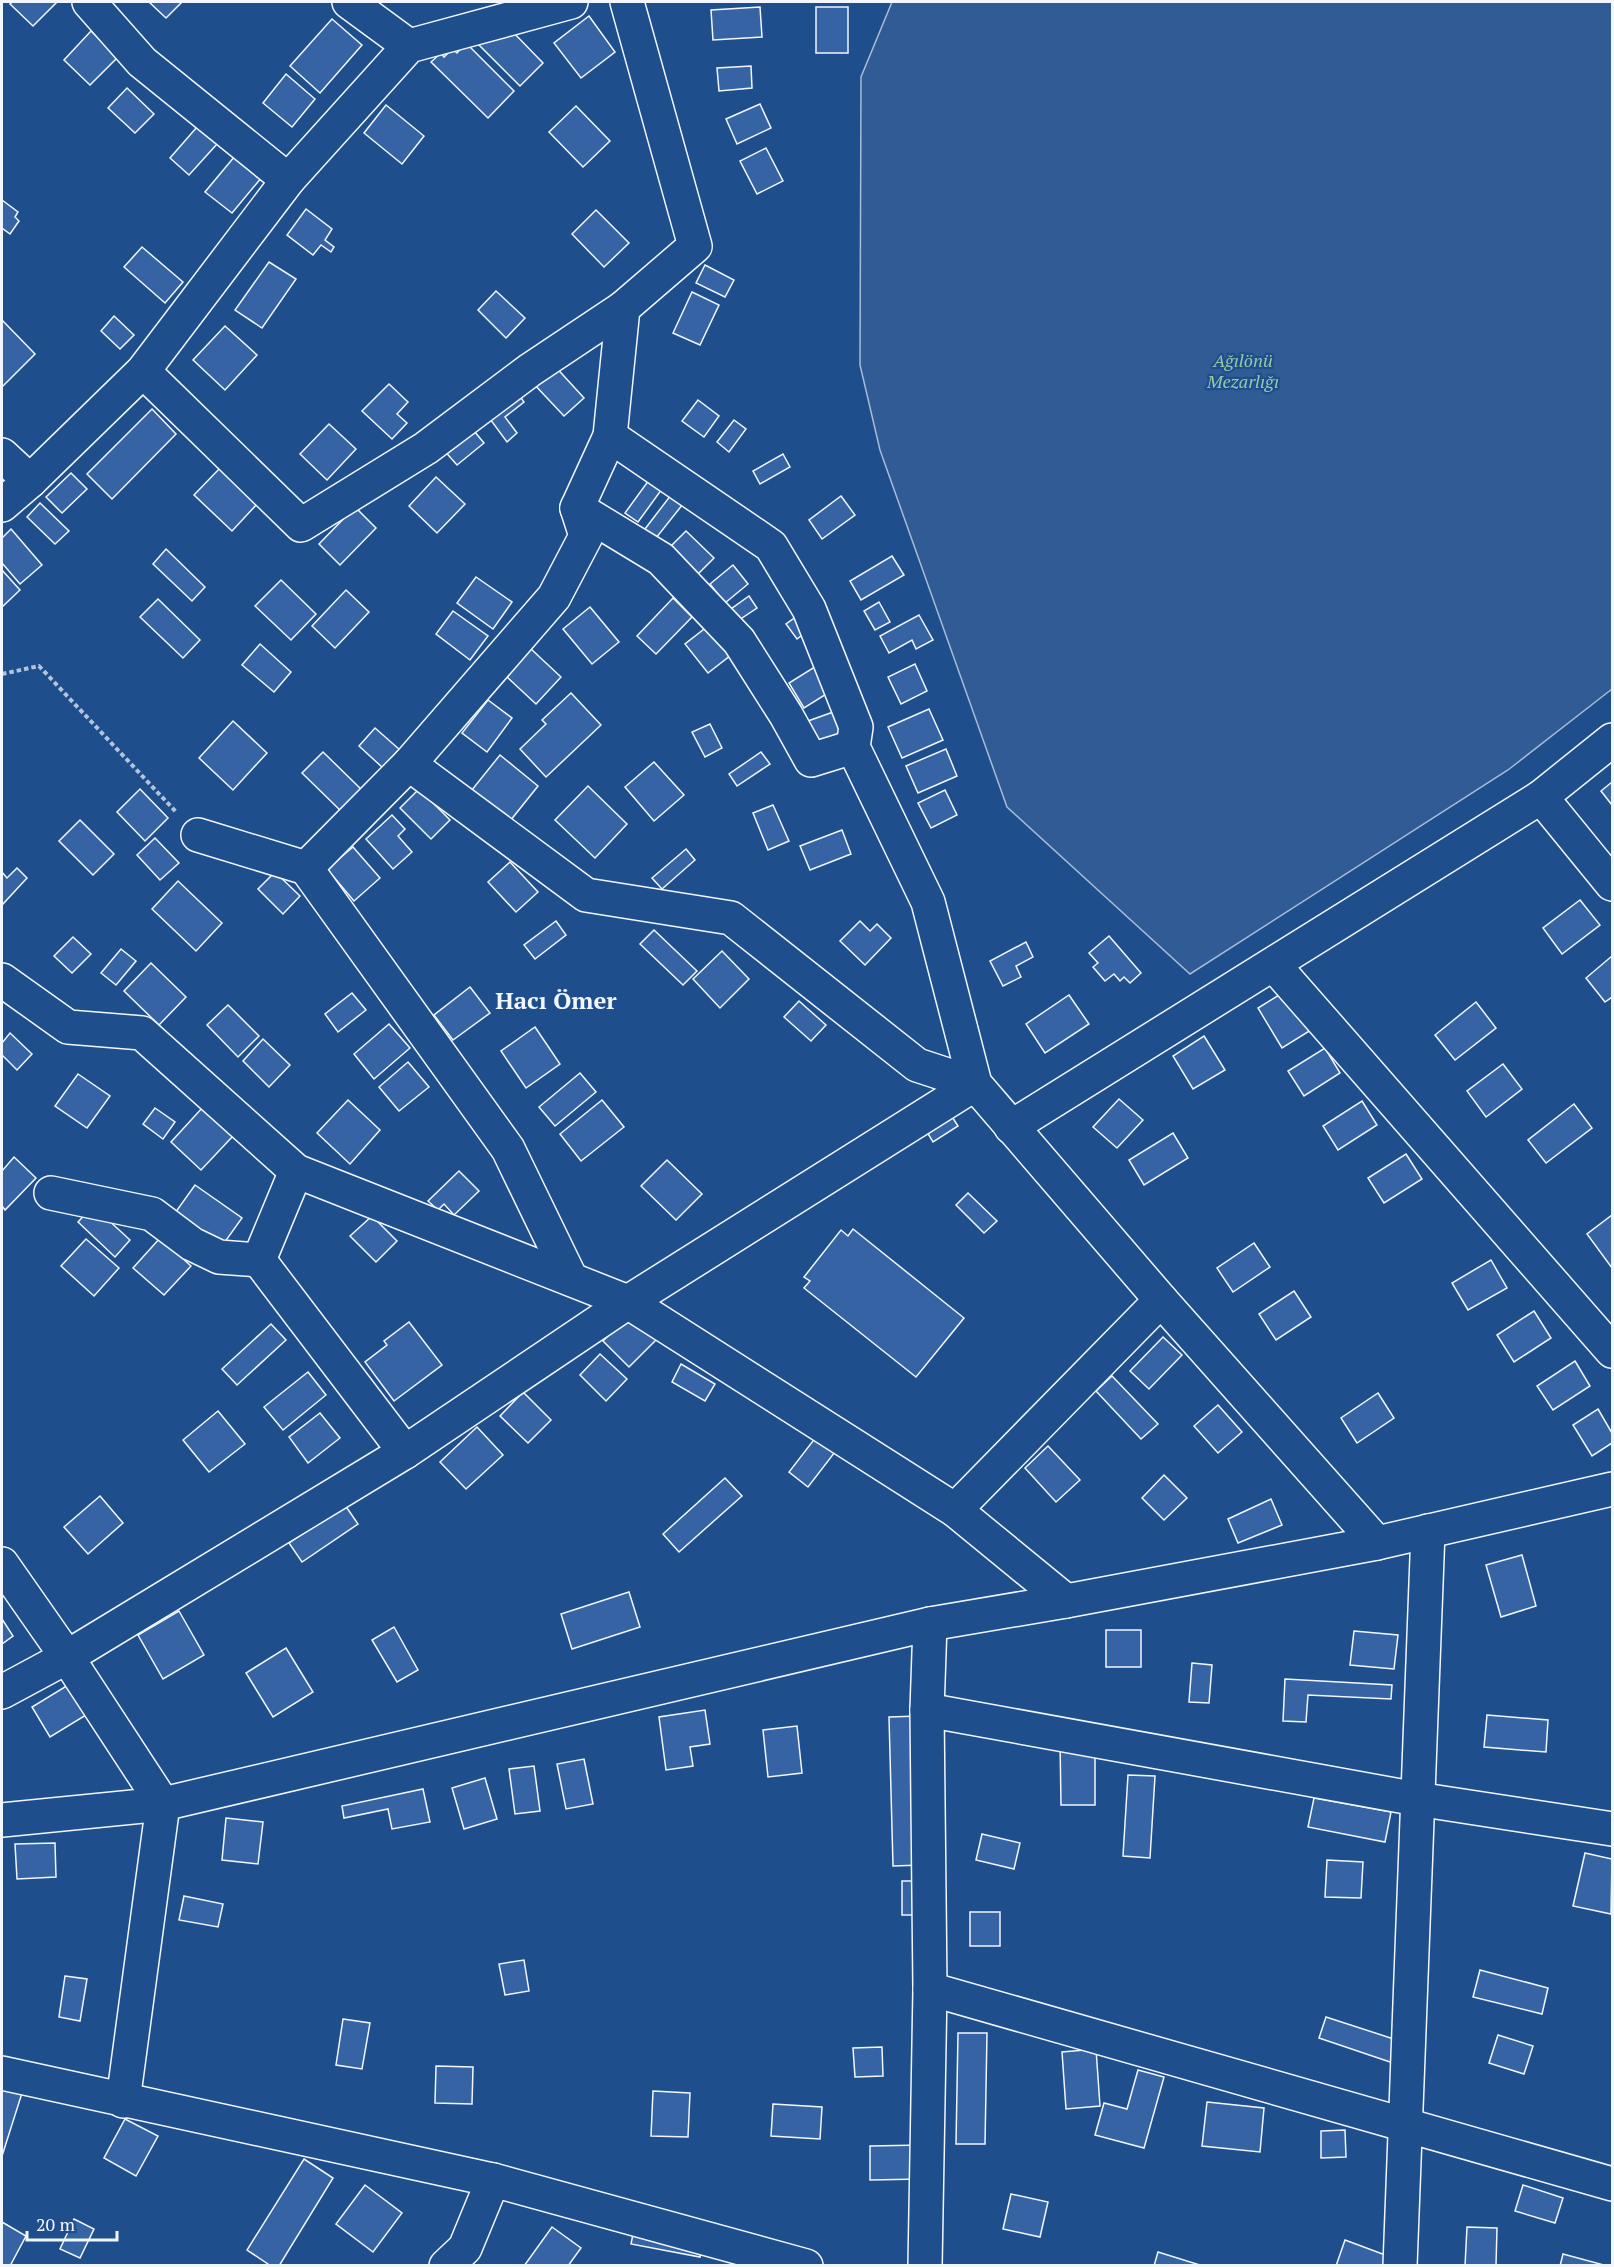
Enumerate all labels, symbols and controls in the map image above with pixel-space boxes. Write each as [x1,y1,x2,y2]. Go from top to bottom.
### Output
park label: Ağılönü Mezarlığı [1206,348,1279,393]
district label: Hacı Ömer [495,984,617,1016]
scale bar [27,2204,117,2242]
text: 20 m [36,2212,76,2236]

